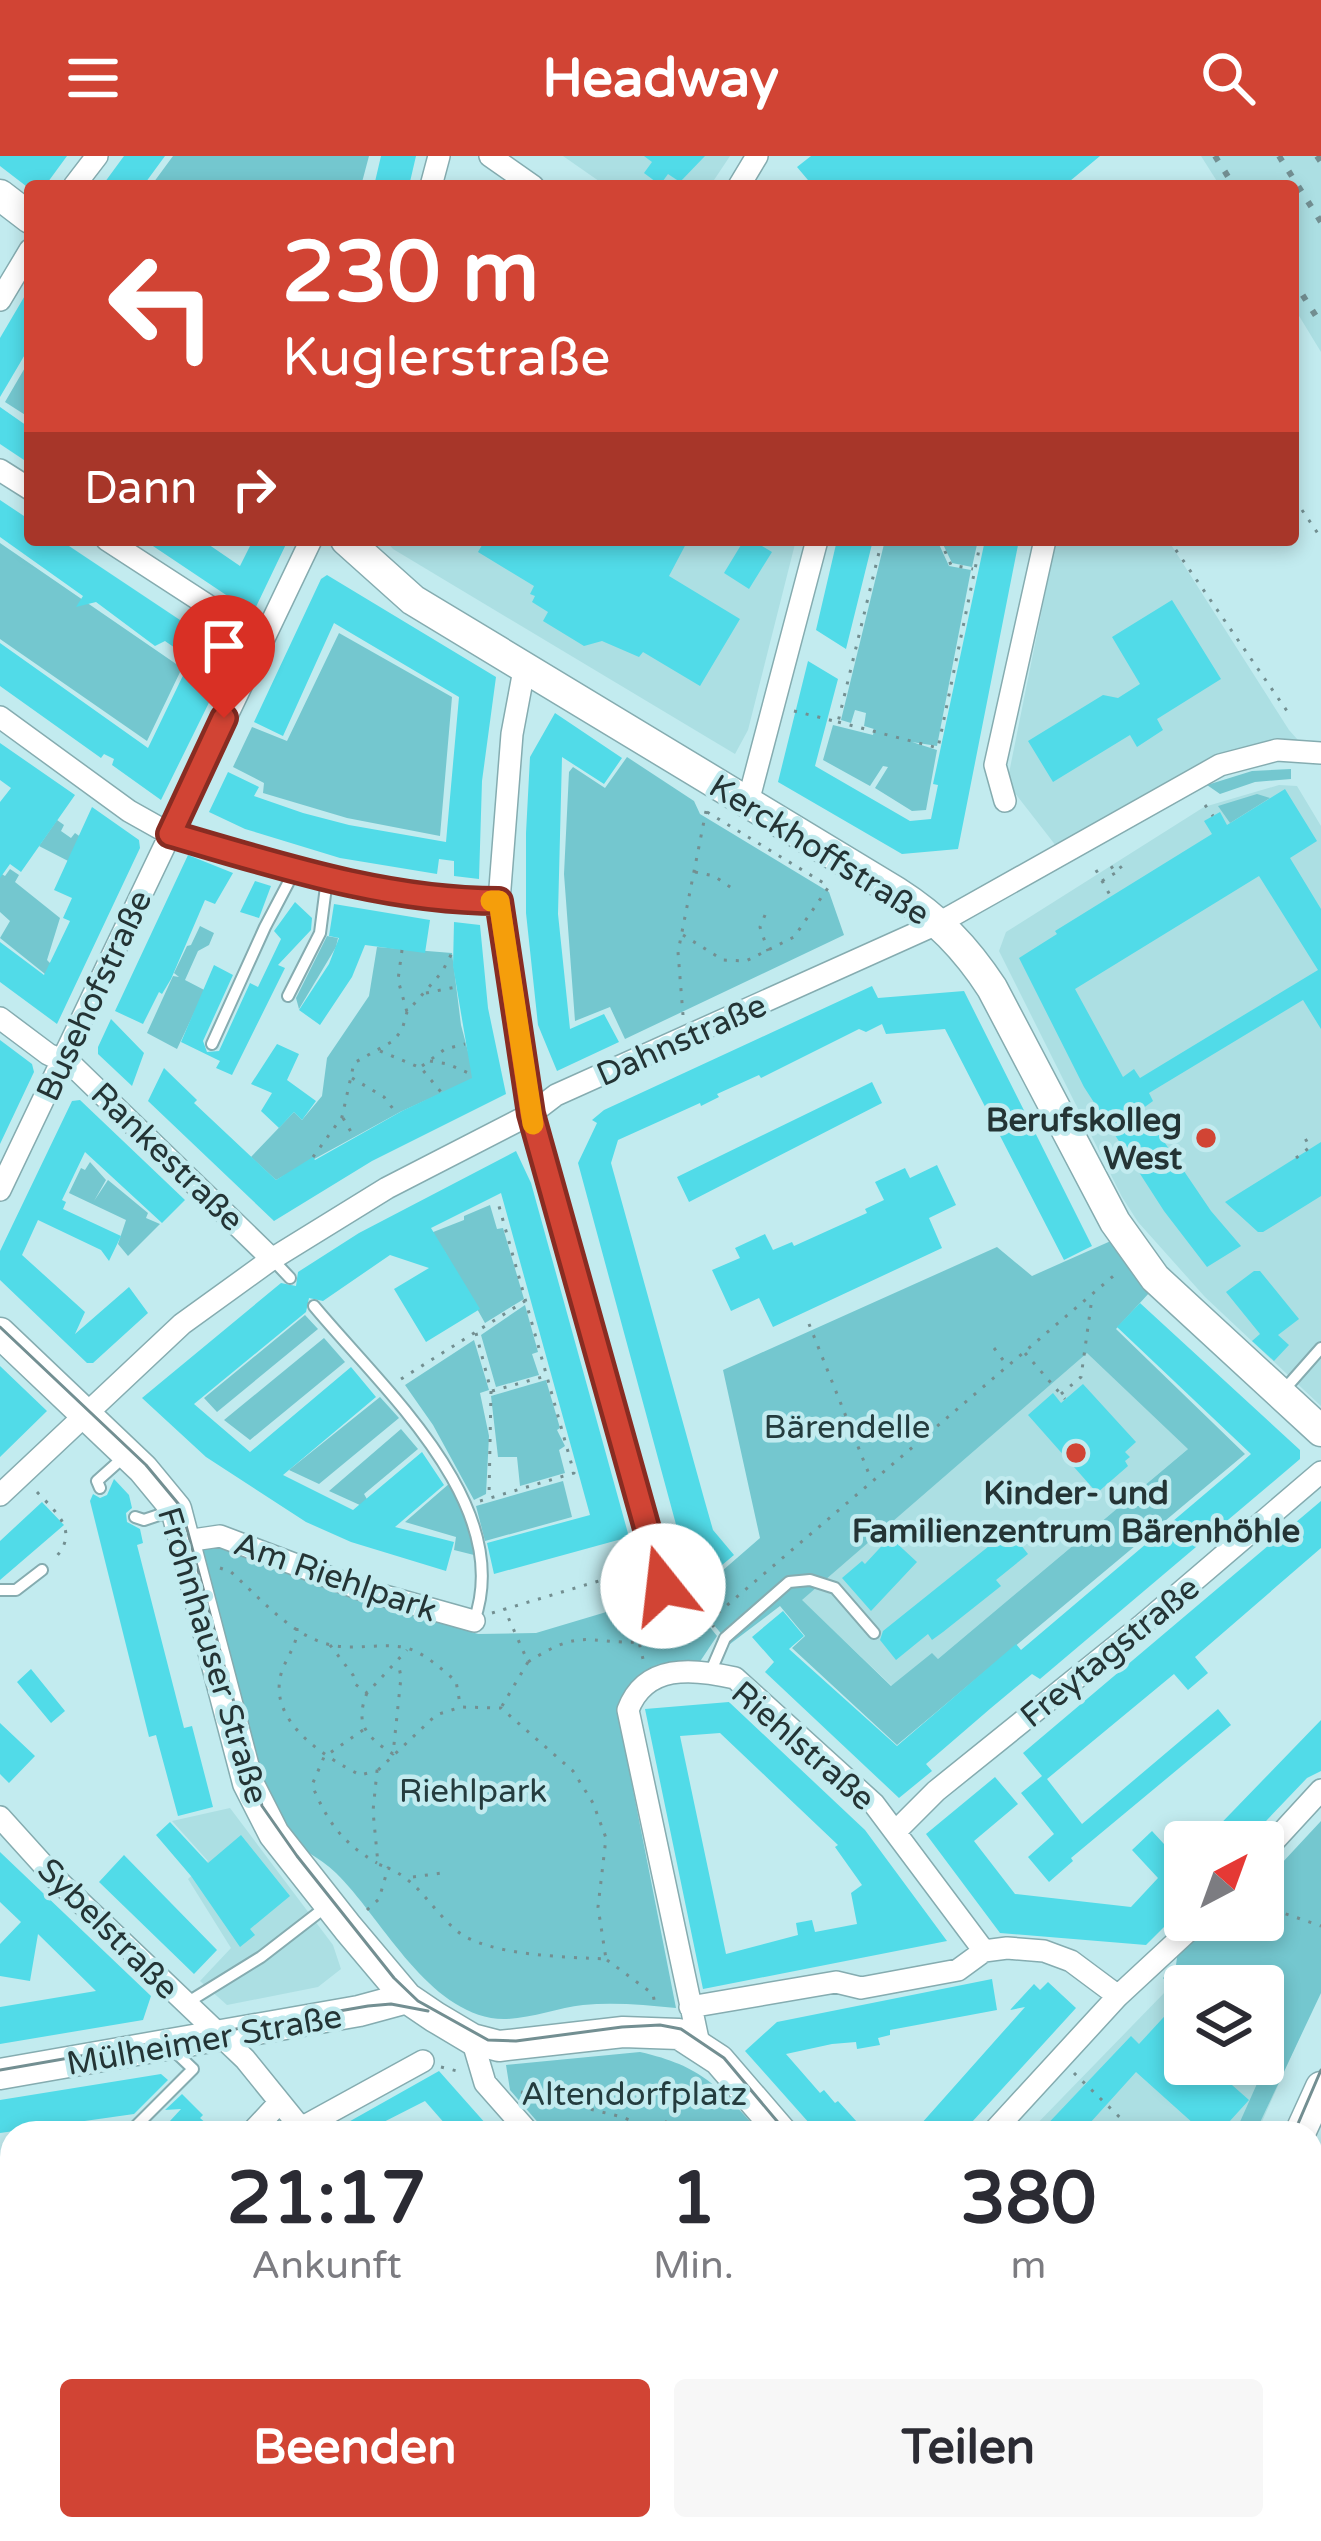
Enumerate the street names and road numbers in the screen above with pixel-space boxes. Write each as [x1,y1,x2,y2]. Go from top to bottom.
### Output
street label: Kerckhoffstraße [702,767,937,934]
street label: Busehofstraße [28,884,160,1107]
street label: Dahnstraße [591,986,772,1095]
street label: Rankestraße [83,1075,251,1239]
street label: Frohnhauser Straße [149,1502,276,1808]
street label: Am Riehlpark [229,1524,442,1630]
street label: Freytagstraße [1013,1568,1207,1736]
street label: Riehlstraße [723,1673,883,1819]
street label: Sybelstraße [29,1851,186,2008]
street label: Mülheimer Straße [63,1997,345,2084]

